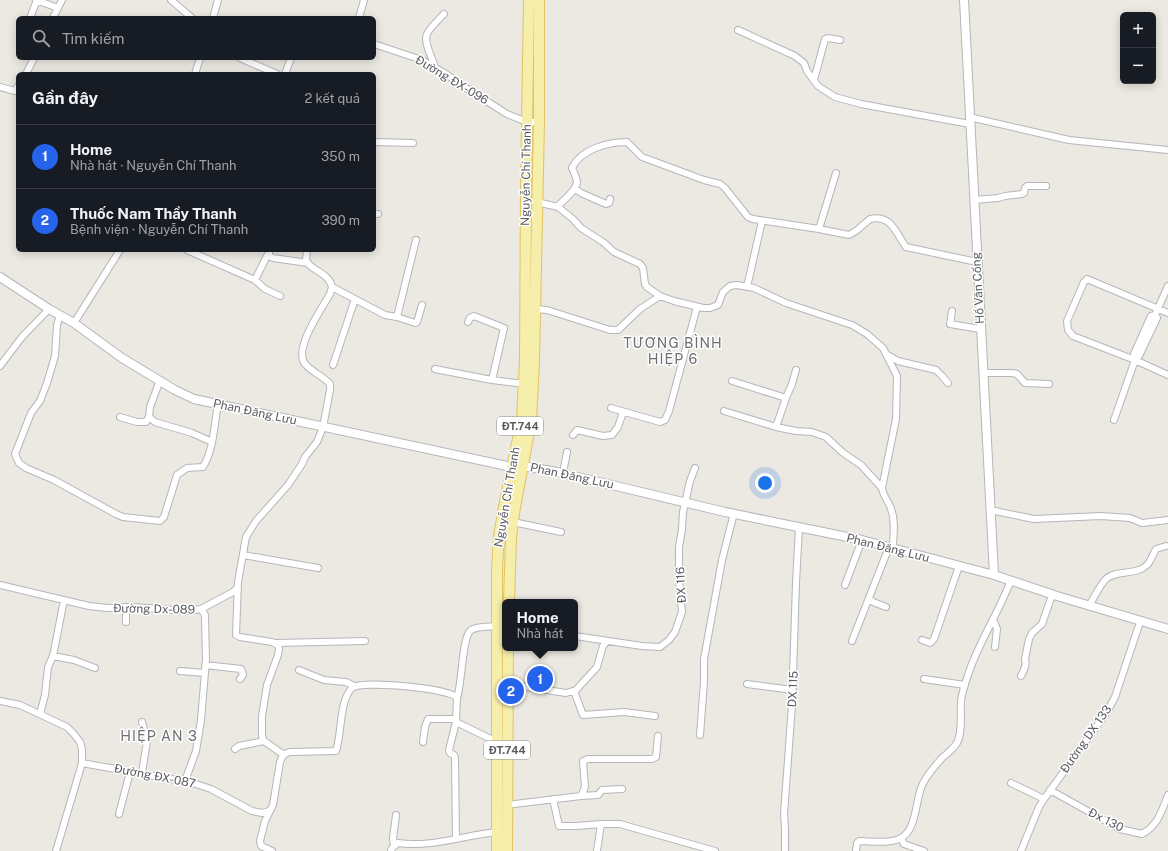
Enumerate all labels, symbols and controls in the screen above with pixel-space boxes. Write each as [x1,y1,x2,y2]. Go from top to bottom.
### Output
map controls [1120,12,1156,84]
button: + [1120,12,1156,48]
search box [16,16,376,60]
icon: search [30,27,52,49]
text: Tìm kiếm [62,30,124,47]
button: − [1120,48,1156,84]
street label: Đường ĐX-096 [413,53,491,107]
text: Gần đây [32,88,98,108]
text: 2 kết quả [305,91,360,106]
street label: Nguyễn Chí Thanh [518,124,534,226]
text: Home [70,141,112,158]
text: 1 [42,149,48,164]
text: 350 m [321,149,360,164]
text: Nhà hát · Nguyễn Chí Thanh [70,158,236,173]
text: Thuốc Nam Thầy Thanh [70,205,237,222]
text: 2 [41,213,49,228]
text: 390 m [322,213,360,228]
text: Bệnh viện · Nguyễn Chí Thanh [70,222,248,237]
street label: Hồ Văn Cống [969,252,987,324]
district label: TƯƠNG BÌNH HIỆP 6 [623,334,723,367]
street label: Phan Đăng Lưu [212,396,298,428]
road number: ĐT.744 [497,417,543,435]
street label: Nguyễn Chí Thanh [491,446,523,548]
street label: Phan Đăng Lưu [529,460,615,492]
your location [755,473,775,493]
street label: Phan Đăng Lưu [845,531,931,565]
street label: ĐX 116 [673,566,689,604]
popup [502,599,578,651]
street label: Đường Dx-089 [113,601,195,617]
text: Home [516,609,559,626]
text: Nhà hát [516,626,564,641]
pin: 1 [527,664,553,694]
street label: DX 115 [785,670,801,708]
pin: 2 [498,676,524,706]
street label: Đường DX 133 [1057,702,1115,776]
district label: HIỆP AN 3 [120,726,198,744]
road number: ĐT.744 [484,741,530,759]
street label: Đường ĐX-087 [113,761,197,791]
street label: Đx 130 [1086,805,1126,835]

